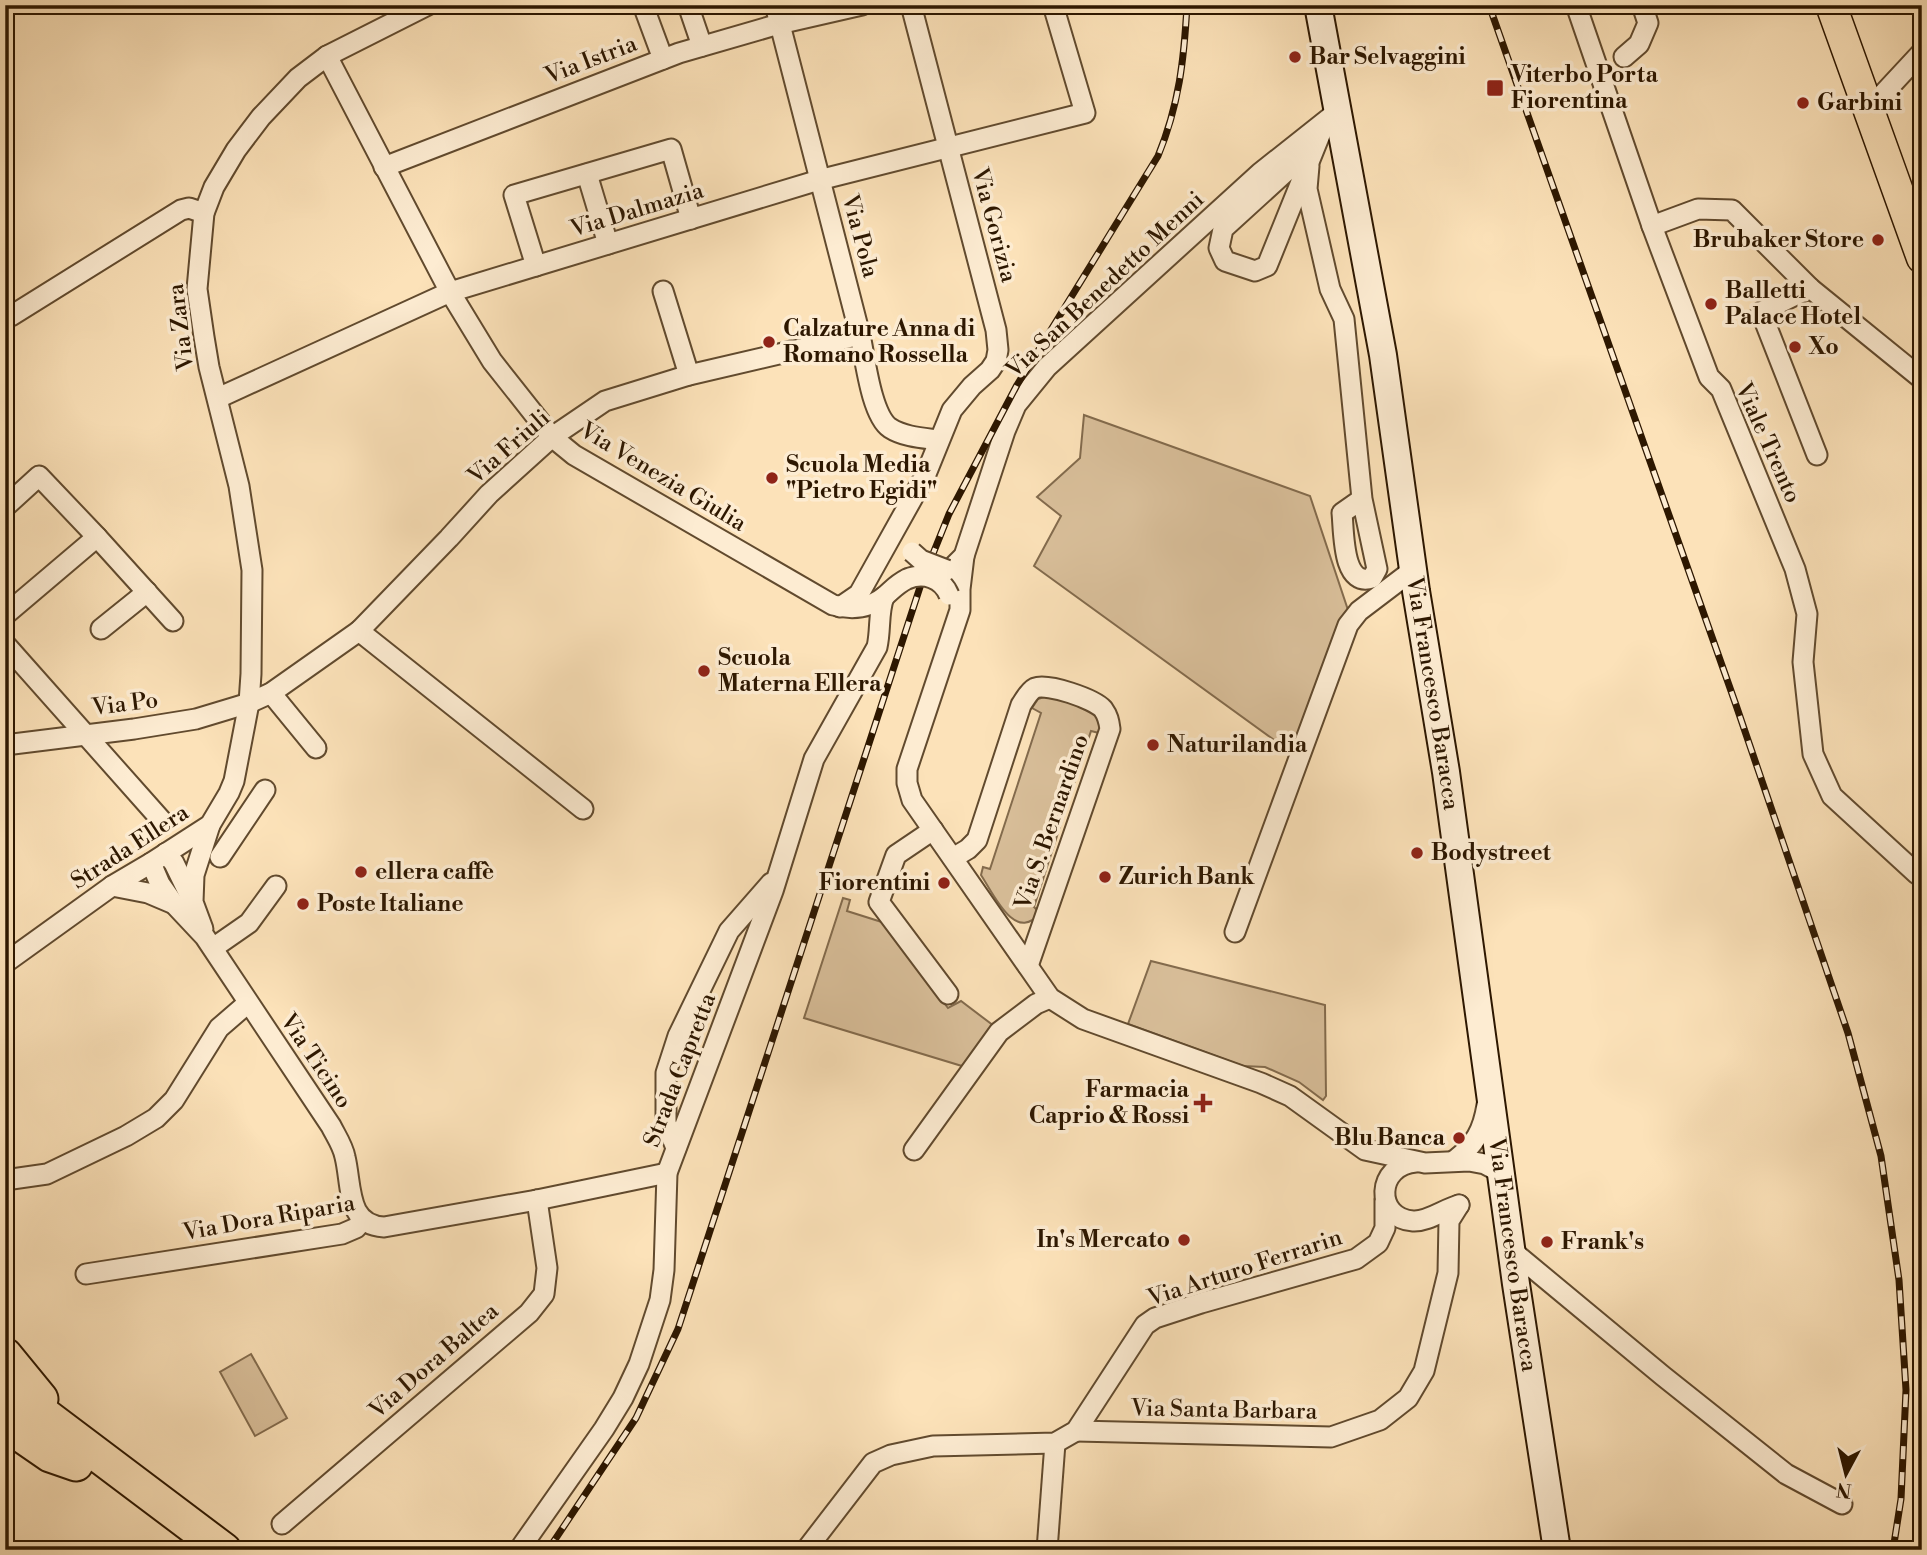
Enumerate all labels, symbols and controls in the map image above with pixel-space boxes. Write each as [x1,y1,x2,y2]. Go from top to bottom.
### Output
street label: Via Istria [540,30,641,91]
place label: Bar Selvaggini [1309,43,1466,71]
marker: Bar Selvaggini [1287,49,1303,65]
place label: Viterbo Porta Fiorentina [1510,61,1658,115]
marker: Viterbo Porta Fiorentina [1485,78,1505,98]
place label: Garbini [1817,89,1902,117]
marker: Garbini [1795,95,1811,111]
street label: Via Gorizia [965,164,1023,286]
street label: Via Dalmazia [566,176,707,244]
street label: Via San Benedetto Menni [999,186,1210,385]
street label: Via Pola [835,191,885,281]
place label: Brubaker Store [1693,226,1864,254]
marker: Brubaker Store [1870,232,1886,248]
place label: Balletti Palace Hotel [1725,277,1861,331]
street label: Via Zara [162,282,200,373]
marker: Balletti Palace Hotel [1703,296,1719,312]
place label: Calzature Anna di Romano Rossella [783,315,975,369]
place label: Xo [1808,333,1839,361]
marker: Calzature Anna di Romano Rossella [761,334,777,350]
marker: Xo [1787,339,1803,355]
street label: Viale Trento [1729,378,1807,507]
street label: Via Friuli [462,404,556,491]
street label: Via Venezia Giulia [574,416,752,538]
place label: Scuola Media "Pietro Egidi" [786,451,937,505]
marker: Scuola Media "Pietro Egidi" [764,470,780,486]
street label: Via Francesco Baracca [1400,574,1465,812]
place label: Scuola Materna Ellera [718,644,882,698]
marker: Scuola Materna Ellera [696,663,712,679]
street label: Via Po [89,686,160,722]
street label: Via S. Bernardino [1009,731,1095,914]
place label: Naturilandia [1167,731,1308,759]
marker: Naturilandia [1145,737,1161,753]
street label: Strada Ellera [66,798,194,895]
place label: Bodystreet [1431,839,1551,867]
marker: Bodystreet [1409,845,1425,861]
place label: ellera caffè [375,858,494,886]
place label: Zurich Bank [1119,863,1255,891]
marker: ellera caffè [353,864,369,880]
place label: Fiorentini [819,869,930,897]
marker: Zurich Bank [1097,869,1113,885]
marker: Fiorentini [936,875,952,891]
place label: Poste Italiane [317,890,464,918]
marker: Poste Italiane [295,896,311,912]
street label: Strada Capretta [638,989,722,1151]
street label: Via Ticino [273,1007,358,1114]
place label: Farmacia Caprio & Rossi [1029,1076,1190,1130]
marker: Farmacia Caprio & Rossi [1195,1095,1211,1111]
place label: Blu Banca [1334,1124,1446,1152]
marker: Blu Banca [1451,1130,1467,1146]
street label: Via Francesco Baracca [1482,1135,1543,1374]
street label: Via Dora Riparia [180,1189,358,1247]
street label: Via Arturo Ferrarin [1143,1223,1346,1313]
place label: In's Mercato [1036,1226,1170,1254]
place label: Frank's [1561,1228,1644,1256]
marker: In's Mercato [1176,1232,1192,1248]
marker: Frank's [1539,1234,1555,1250]
street label: Via Dora Baltea [363,1297,505,1425]
street label: Via Santa Barbara [1130,1394,1318,1426]
north arrow [1812,1440,1882,1510]
text: N [1835,1477,1853,1503]

